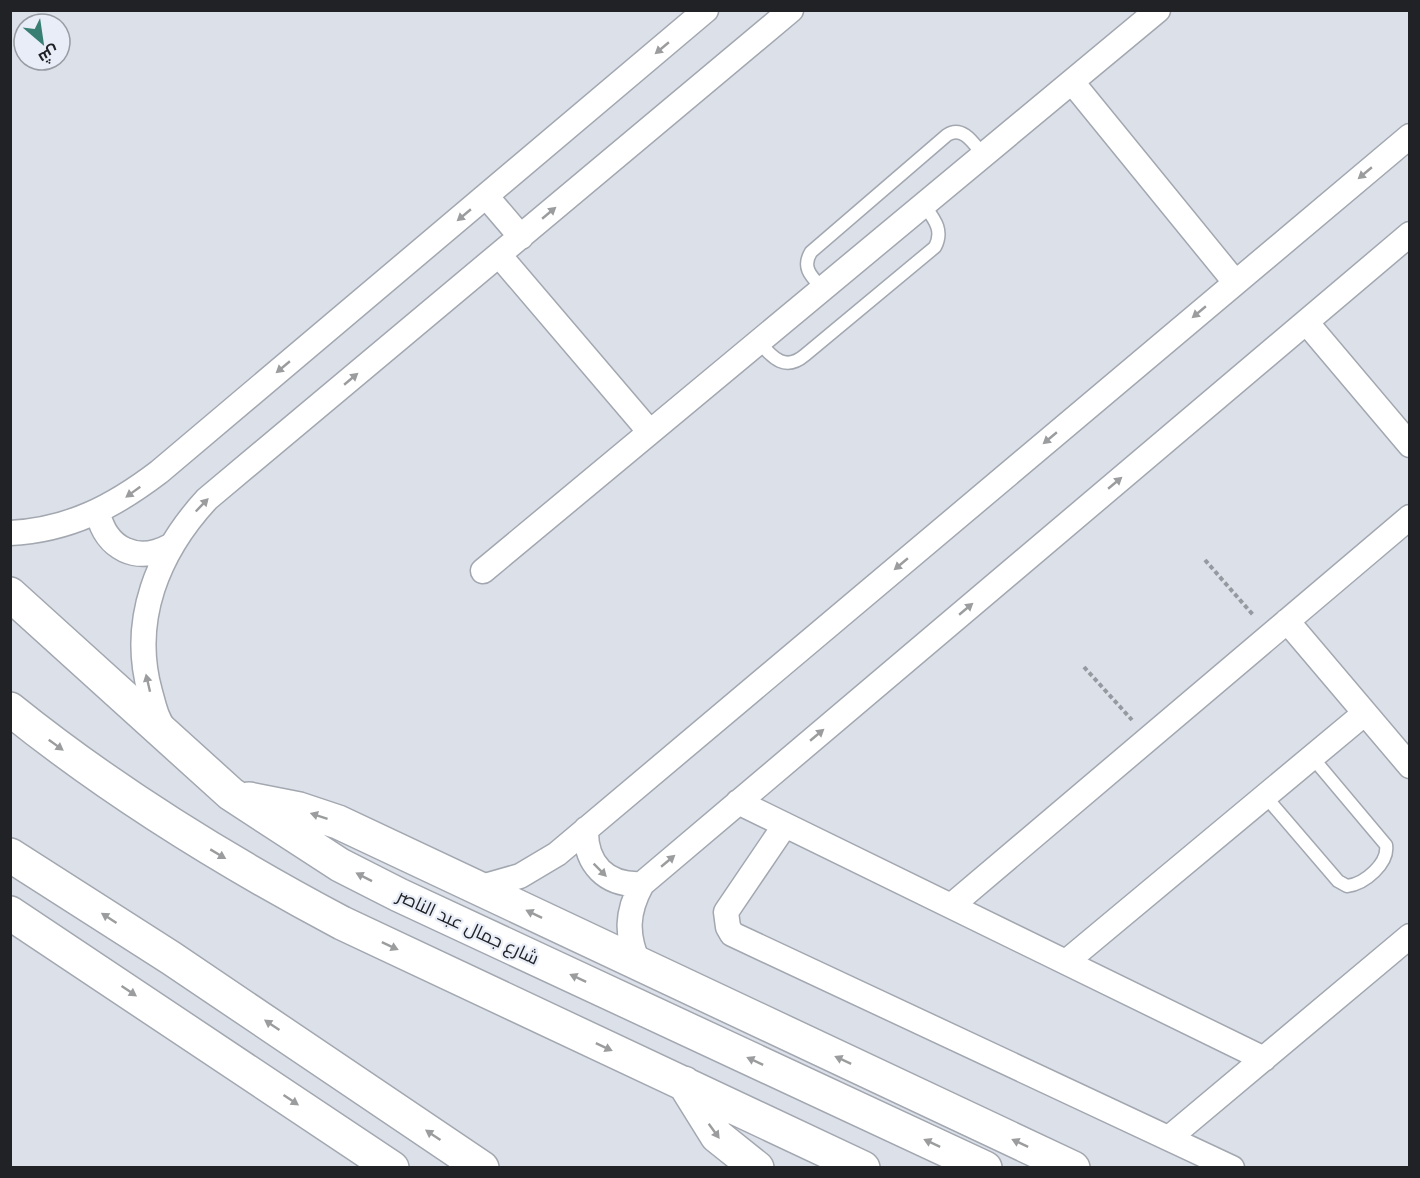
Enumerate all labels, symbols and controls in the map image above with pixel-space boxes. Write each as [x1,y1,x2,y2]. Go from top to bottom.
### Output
north arrow [12,12,72,72]
text: ش [35,41,63,68]
one-way arrow [655,41,670,54]
one-way arrow [1357,167,1373,180]
one-way arrow [541,207,556,220]
one-way arrow [456,208,472,221]
one-way arrow [1191,306,1207,319]
one-way arrow [275,361,291,374]
one-way arrow [343,372,359,385]
one-way arrow [1043,431,1058,444]
one-way arrow [1107,477,1122,490]
one-way arrow [125,485,141,497]
one-way arrow [195,498,209,512]
one-way arrow [893,557,909,570]
one-way arrow [958,603,973,616]
one-way arrow [143,673,152,692]
one-way arrow [809,729,824,742]
one-way arrow [49,739,64,751]
one-way arrow [310,810,328,820]
one-way arrow [210,848,226,859]
one-way arrow [660,855,675,868]
one-way arrow [593,863,608,877]
one-way arrow [355,872,372,882]
street label: شارع جمال عبد الناصر [392,884,542,970]
one-way arrow [525,910,543,920]
one-way arrow [101,913,117,924]
one-way arrow [382,941,399,950]
one-way arrow [570,974,587,983]
one-way arrow [121,986,137,997]
one-way arrow [263,1020,280,1031]
one-way arrow [596,1042,613,1051]
one-way arrow [747,1056,764,1065]
one-way arrow [835,1056,852,1065]
one-way arrow [283,1094,299,1106]
one-way arrow [708,1123,720,1139]
one-way arrow [425,1129,442,1140]
one-way arrow [923,1137,941,1147]
one-way arrow [1012,1138,1029,1147]

